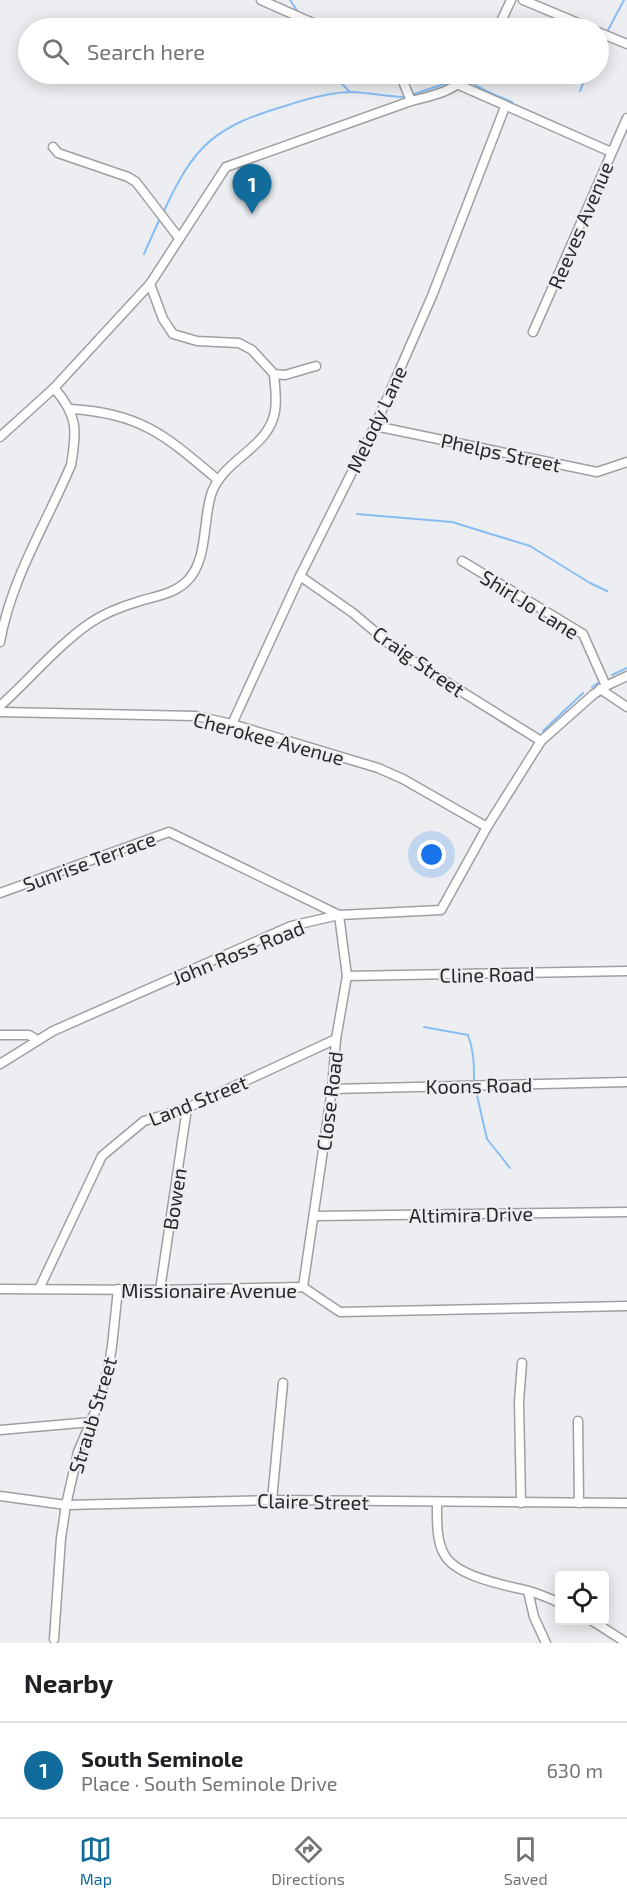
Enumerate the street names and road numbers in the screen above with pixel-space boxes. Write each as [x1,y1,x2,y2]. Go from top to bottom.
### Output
street label: Reeves Avenue [542,158,618,292]
street label: Melody Lane [341,362,411,476]
street label: Phelps Street [439,428,563,476]
street label: Shirl Jo Lane [476,564,584,644]
street label: Craig Street [368,621,470,702]
street label: Cherokee Avenue [191,706,347,770]
street label: Sunrise Terrace [19,826,159,896]
street label: John Ross Road [168,915,308,989]
street label: Cline Road [439,961,535,987]
street label: Close Road [311,1050,347,1152]
street label: Land Street [145,1069,251,1131]
street label: Koons Road [426,1072,532,1098]
street label: Bowen [157,1166,191,1232]
street label: Altimira Drive [409,1201,533,1227]
street label: Missionaire Avenue [121,1278,297,1302]
street label: Straub Street [63,1353,121,1476]
street label: Claire Street [257,1488,369,1514]

